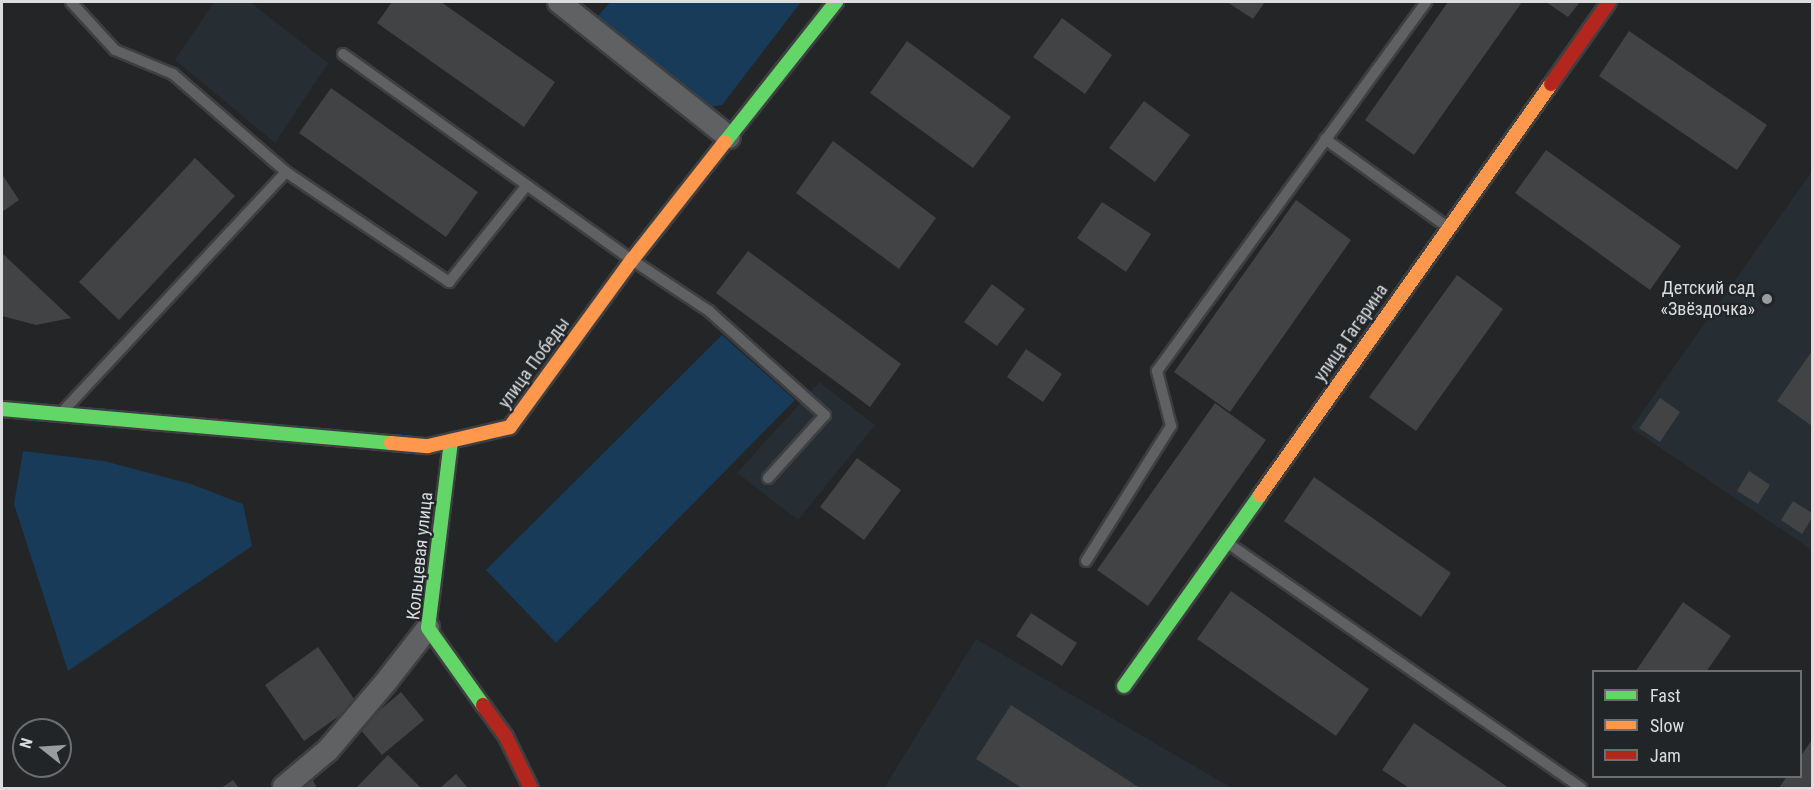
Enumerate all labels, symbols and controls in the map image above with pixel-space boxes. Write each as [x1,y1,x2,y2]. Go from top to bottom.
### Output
place label: Детский сад «Звёздочка» [1660,278,1755,320]
street label: улица Гагарина [1309,280,1393,386]
marker: Детский сад «Звёздочка» [1760,292,1774,306]
street label: улица Победы [494,313,574,413]
street label: Кольцевая улица [403,491,437,621]
legend [1592,670,1802,778]
text: Fast [1650,685,1681,706]
text: Slow [1650,715,1684,736]
north arrow [12,718,72,778]
text: N [16,736,37,751]
text: Jam [1650,745,1681,766]

